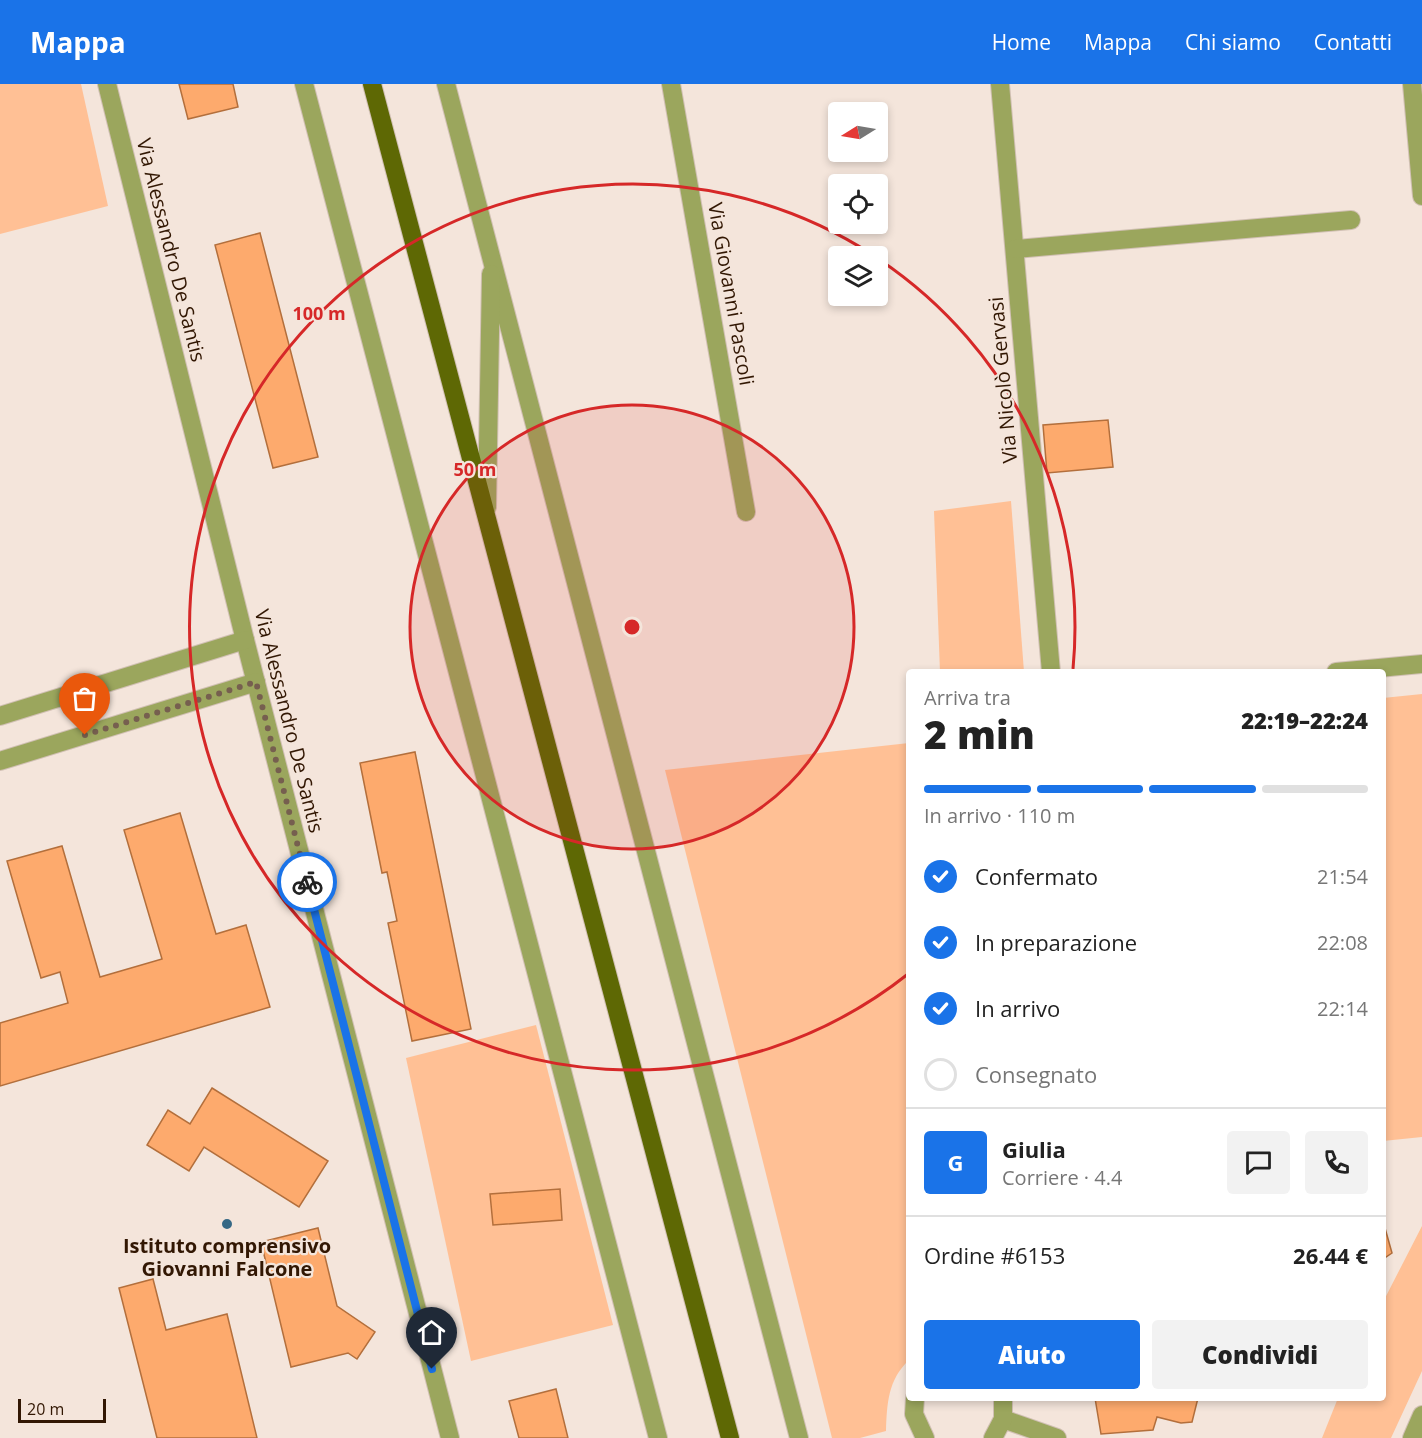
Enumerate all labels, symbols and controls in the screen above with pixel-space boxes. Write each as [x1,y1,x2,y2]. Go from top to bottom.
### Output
text: Mappa [30,23,126,61]
text: Home [992,28,1051,56]
text: Mappa [1084,28,1152,56]
text: Chi siamo [1185,28,1281,56]
text: Contatti [1314,28,1392,56]
north arrow [828,102,888,162]
map controls [828,102,888,306]
street label: Via Alessandro De Santis [131,135,212,364]
button: locate [828,174,888,234]
street label: Via Giovanni Pascoli [702,200,761,387]
button: layers [828,246,888,306]
street label: Via Nicolò Gervasi [982,296,1023,464]
text: 100 m [292,301,346,325]
text: 50 m [454,457,496,481]
street label: Via Alessandro De Santis [249,606,330,835]
centre of rings [622,617,642,637]
pin [59,673,110,735]
icon: bag [68,682,101,715]
text: Arriva tra [924,684,1011,711]
text: 22:19–22:24 [1241,705,1368,735]
text: 2 min [924,707,1035,760]
text: In arrivo · 110 m [924,802,1075,829]
courier [277,852,337,912]
icon: check [924,860,957,893]
text: Confermato [975,861,1098,891]
text: 21:54 [1317,863,1368,890]
icon: bike [291,866,324,899]
icon: check [924,926,957,959]
text: In preparazione [975,927,1137,957]
text: 22:08 [1317,929,1368,956]
icon: check [924,992,957,1025]
text: In arrivo [975,993,1060,1023]
text: 22:14 [1317,995,1368,1022]
text: Consegnato [975,1059,1097,1089]
button: chat [1227,1131,1290,1194]
button: phone [1305,1131,1368,1194]
text: Giulia [1002,1134,1066,1164]
text: G [948,1147,963,1177]
text: Corriere · 4.4 [1002,1164,1122,1191]
marker: Istituto comprensivo Giovanni Falcone [220,1217,234,1231]
place label: Istituto comprensivo Giovanni Falcone [123,1232,331,1282]
text: Ordine #6153 [924,1240,1065,1270]
text: 26.44 € [1293,1240,1368,1270]
pin [406,1307,457,1369]
icon: home [415,1316,448,1349]
button: Aiuto [924,1320,1140,1389]
button: Condividi [1152,1320,1368,1389]
scale bar [18,1396,106,1424]
text: 20 m [27,1398,64,1420]

